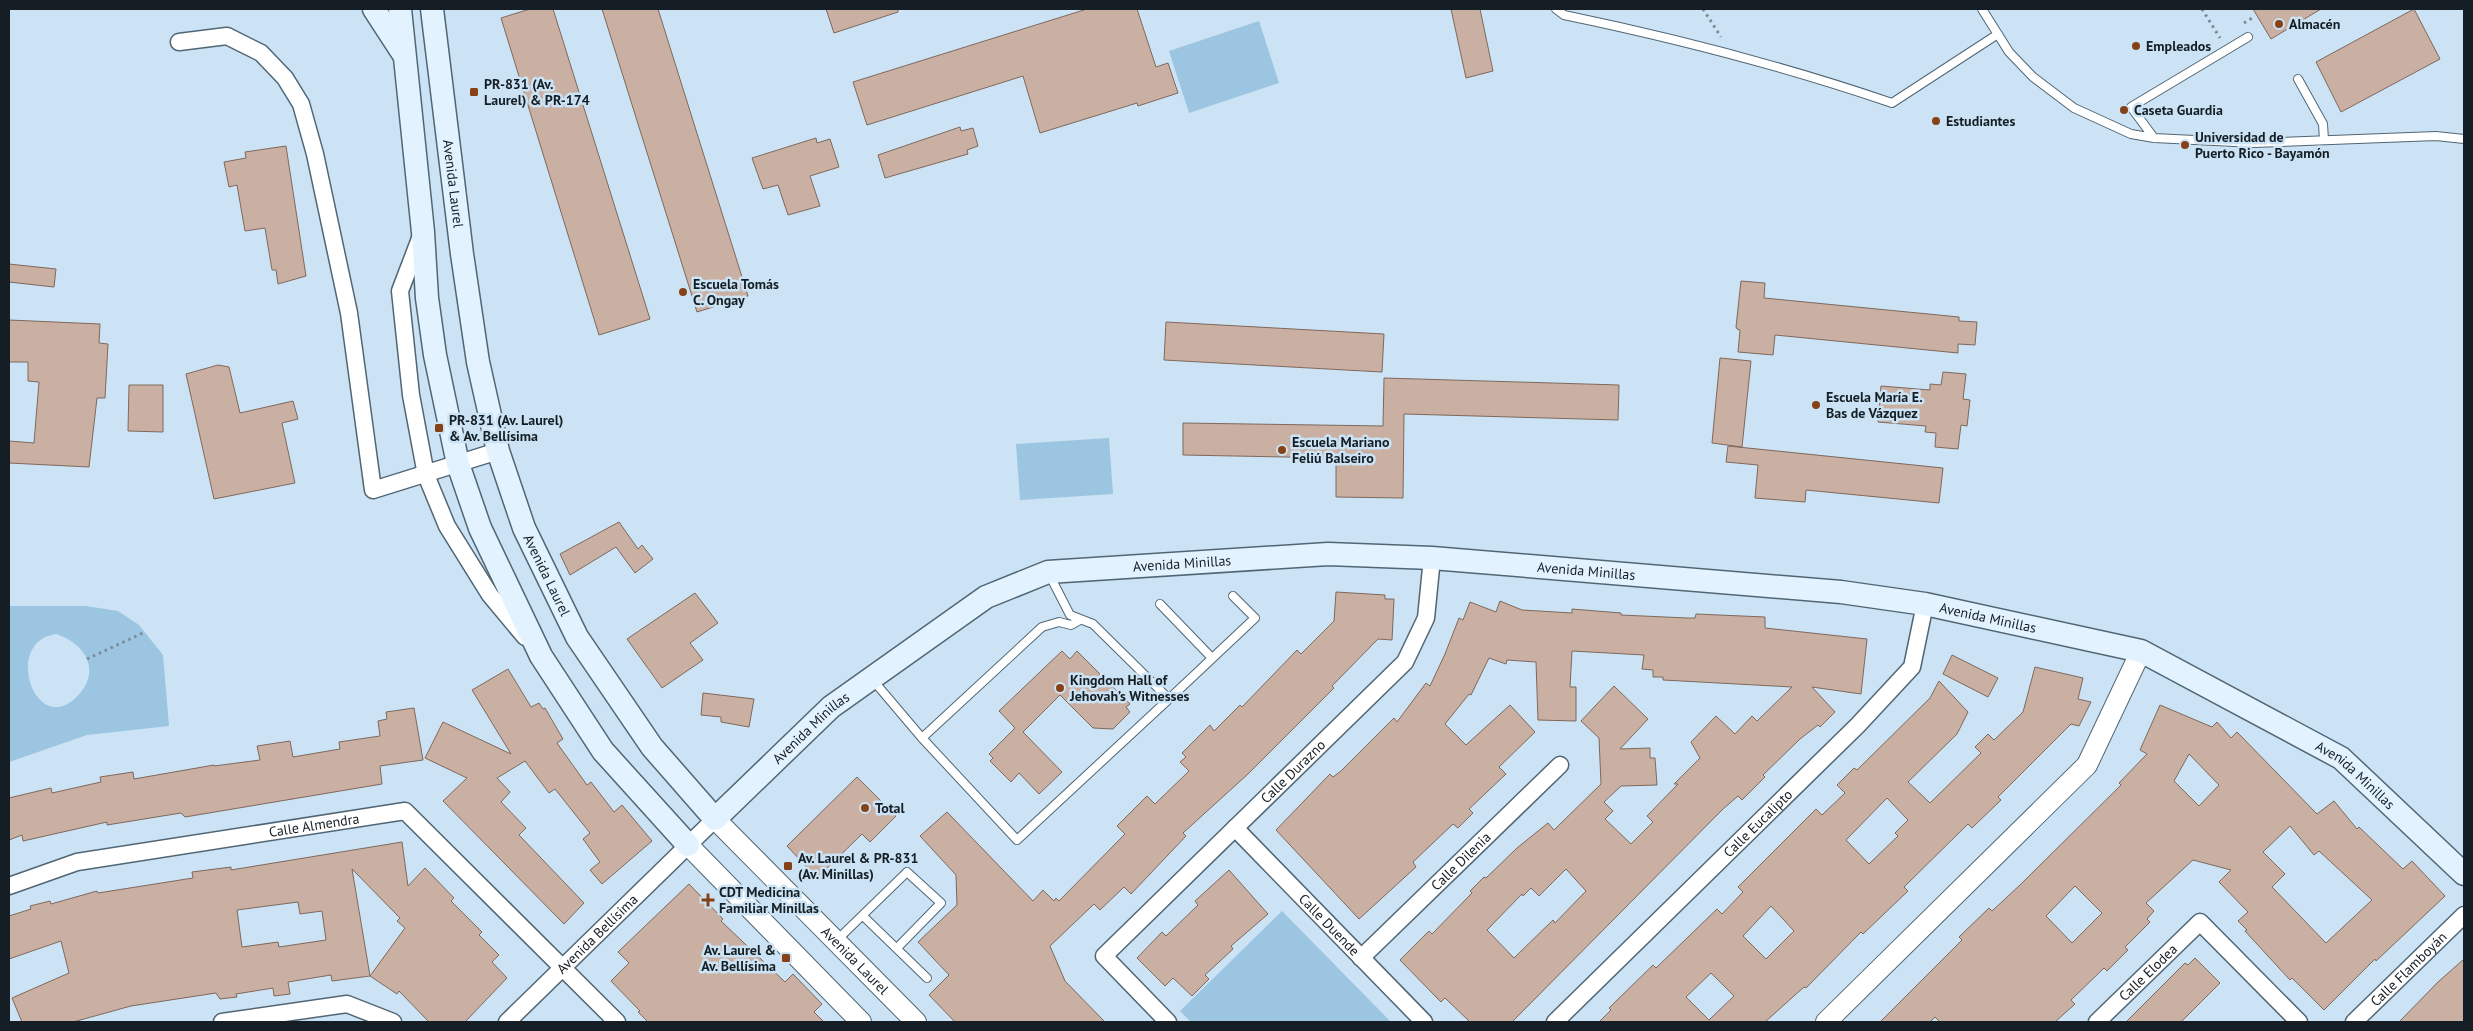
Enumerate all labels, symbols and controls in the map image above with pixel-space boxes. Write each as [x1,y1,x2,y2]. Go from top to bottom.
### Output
place label: Almacén [2289,15,2340,33]
marker: Almacén [2273,18,2285,30]
place label: Empleados [2146,37,2211,55]
marker: Empleados [2130,40,2142,52]
place label: PR-831 (Av. Laurel) & PR-174 [484,75,590,109]
marker: PR-831 (Av. Laurel) & PR-174 [468,86,480,98]
place label: Caseta Guardia [2134,101,2223,119]
marker: Caseta Guardia [2118,104,2130,116]
place label: Estudiantes [1946,112,2015,130]
marker: Estudiantes [1930,115,1942,127]
place label: Universidad de Puerto Rico - Bayamón [2195,128,2330,162]
street label: Avenida Laurel [439,139,468,229]
marker: Universidad de Puerto Rico - Bayamón [2179,139,2191,151]
place label: Escuela Tomás C. Ongay [693,275,779,309]
marker: Escuela Tomás C. Ongay [677,286,689,298]
place label: Escuela María E. Bas de Vázquez [1826,388,1923,422]
marker: Escuela María E. Bas de Vázquez [1810,399,1822,411]
place label: PR-831 (Av. Laurel) & Av. Bellísima [449,411,563,445]
marker: PR-831 (Av. Laurel) & Av. Bellísima [433,422,445,434]
place label: Escuela Mariano Feliú Balseiro [1292,433,1390,467]
marker: Escuela Mariano Feliú Balseiro [1276,444,1288,456]
street label: Avenida Laurel [519,531,574,619]
street label: Avenida Minillas [1132,551,1232,576]
street label: Avenida Minillas [1536,558,1636,584]
street label: Avenida Minillas [1938,598,2038,637]
place label: Kingdom Hall of Jehovah’s Witnesses [1069,671,1190,705]
marker: Kingdom Hall of Jehovah’s Witnesses [1054,682,1066,694]
street label: Avenida Minillas [769,688,853,768]
street label: Calle Durazno [1257,736,1329,807]
street label: Avenida Minillas [2312,737,2399,813]
street label: Calle Eucalipto [1719,785,1796,861]
place label: Total [875,799,906,817]
marker: Total [859,802,871,814]
street label: Calle Almendra [268,809,360,841]
street label: Calle Dilenia [1427,828,1494,894]
place label: Av. Laurel & PR-831 (Av. Minillas) [798,849,918,883]
marker: Av. Laurel & PR-831 (Av. Minillas) [782,860,794,872]
place label: CDT Medicina Familiar Minillas [719,883,819,917]
street label: Avenida Bellísima [553,890,642,978]
street label: Calle Duende [1295,890,1364,960]
marker: CDT Medicina Familiar Minillas [701,893,715,907]
street label: Avenida Laurel [817,923,893,998]
street label: Calle Flamboyán [2367,928,2450,1010]
street label: Calle Elodea [2115,940,2181,1005]
place label: Av. Laurel & Av. Bellísima [701,941,776,975]
marker: Av. Laurel & Av. Bellísima [780,952,792,964]

